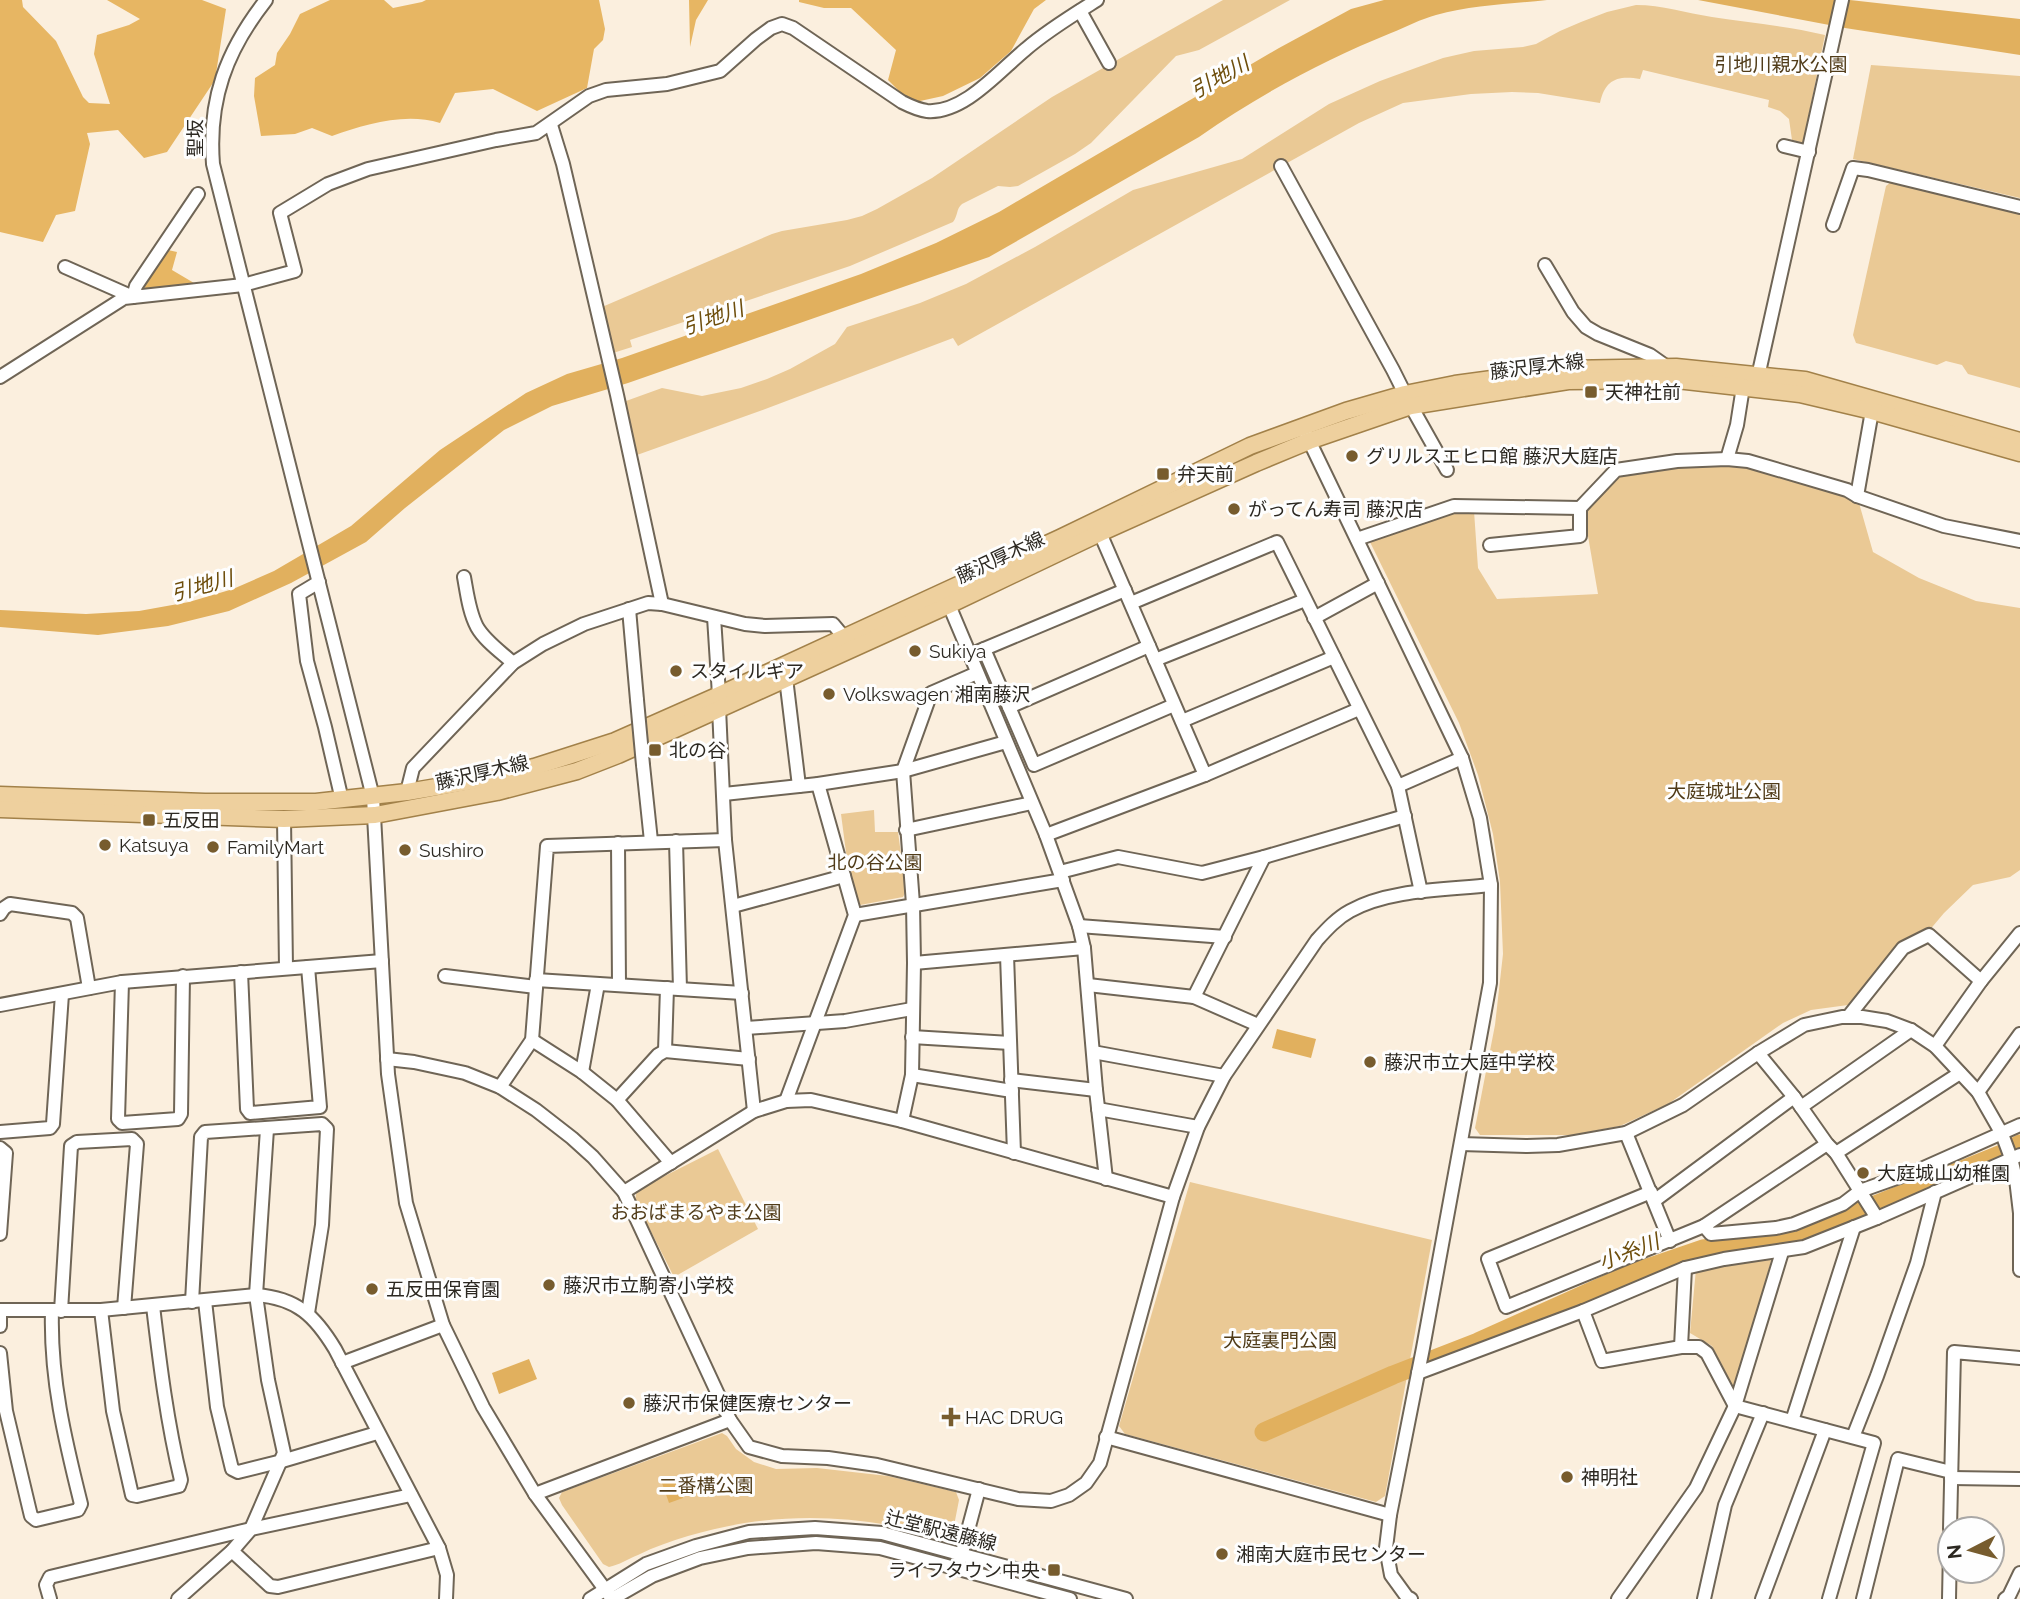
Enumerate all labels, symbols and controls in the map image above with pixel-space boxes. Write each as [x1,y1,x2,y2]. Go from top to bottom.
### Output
water label: 引地川 [1186,49,1255,103]
park label: 引地川親水公園 [1714,53,1848,75]
street label: 聖坂 [184,119,206,157]
water label: 引地川 [679,295,749,340]
street label: 藤沢厚木線 [1489,349,1585,383]
place label: 天神社前 [1605,381,1681,403]
marker: 天神社前 [1583,384,1599,400]
place label: グリルスエヒロ館 藤沢大庭店 [1366,445,1618,467]
marker: グリルスエヒロ館 藤沢大庭店 [1344,448,1360,464]
place label: 弁天前 [1177,463,1234,485]
marker: 弁天前 [1155,466,1171,482]
place label: がってん寿司 藤沢店 [1248,498,1423,520]
marker: がってん寿司 藤沢店 [1226,501,1242,517]
street label: 藤沢厚木線 [952,527,1048,587]
water label: 引地川 [168,565,237,606]
place label: Sukiya [929,640,986,662]
marker: Sukiya [907,643,923,659]
place label: スタイルギア [690,660,804,682]
marker: スタイルギア [668,663,684,679]
place label: Volkswagen 湘南藤沢 [843,683,1031,705]
marker: Volkswagen 湘南藤沢 [821,686,837,702]
place label: 北の谷 [669,739,726,761]
marker: 北の谷 [647,742,663,758]
street label: 藤沢厚木線 [433,751,531,793]
park label: 大庭城址公園 [1667,780,1781,802]
place label: 五反田 [163,809,220,831]
marker: 五反田 [141,812,157,828]
place label: Katsuya [119,834,189,856]
place label: FamilyMart [227,836,325,858]
marker: Katsuya [97,837,113,853]
marker: FamilyMart [205,839,221,855]
place label: Sushiro [419,839,484,861]
marker: Sushiro [397,842,413,858]
park label: 北の谷公園 [827,851,923,873]
place label: 藤沢市立大庭中学校 [1384,1051,1555,1073]
marker: 藤沢市立大庭中学校 [1362,1054,1378,1070]
place label: 大庭城山幼稚園 [1877,1162,2010,1184]
marker: 大庭城山幼稚園 [1855,1165,1871,1181]
park label: おおばまるやま公園 [610,1201,782,1223]
water label: 小糸川 [1595,1228,1665,1274]
place label: 藤沢市立駒寄小学校 [563,1274,734,1296]
marker: 藤沢市立駒寄小学校 [541,1277,557,1293]
place label: 五反田保育園 [386,1278,500,1300]
marker: 五反田保育園 [364,1281,380,1297]
park label: 大庭裏門公園 [1223,1329,1337,1351]
place label: 藤沢市保健医療センター [643,1392,852,1414]
marker: 藤沢市保健医療センター [621,1395,637,1411]
place label: HAC DRUG [965,1406,1063,1428]
marker: HAC DRUG [943,1409,959,1425]
place label: 神明社 [1581,1466,1638,1488]
marker: 神明社 [1559,1469,1575,1485]
park label: 二番構公園 [658,1474,754,1496]
street label: 辻堂駅遠藤線 [883,1506,999,1554]
north arrow [1936,1515,2006,1585]
place label: 湘南大庭市民センター [1236,1543,1426,1565]
text: N [1942,1543,1966,1560]
marker: 湘南大庭市民センター [1214,1546,1230,1562]
place label: ライフタウン中央 [888,1559,1040,1581]
marker: ライフタウン中央 [1046,1562,1062,1578]

